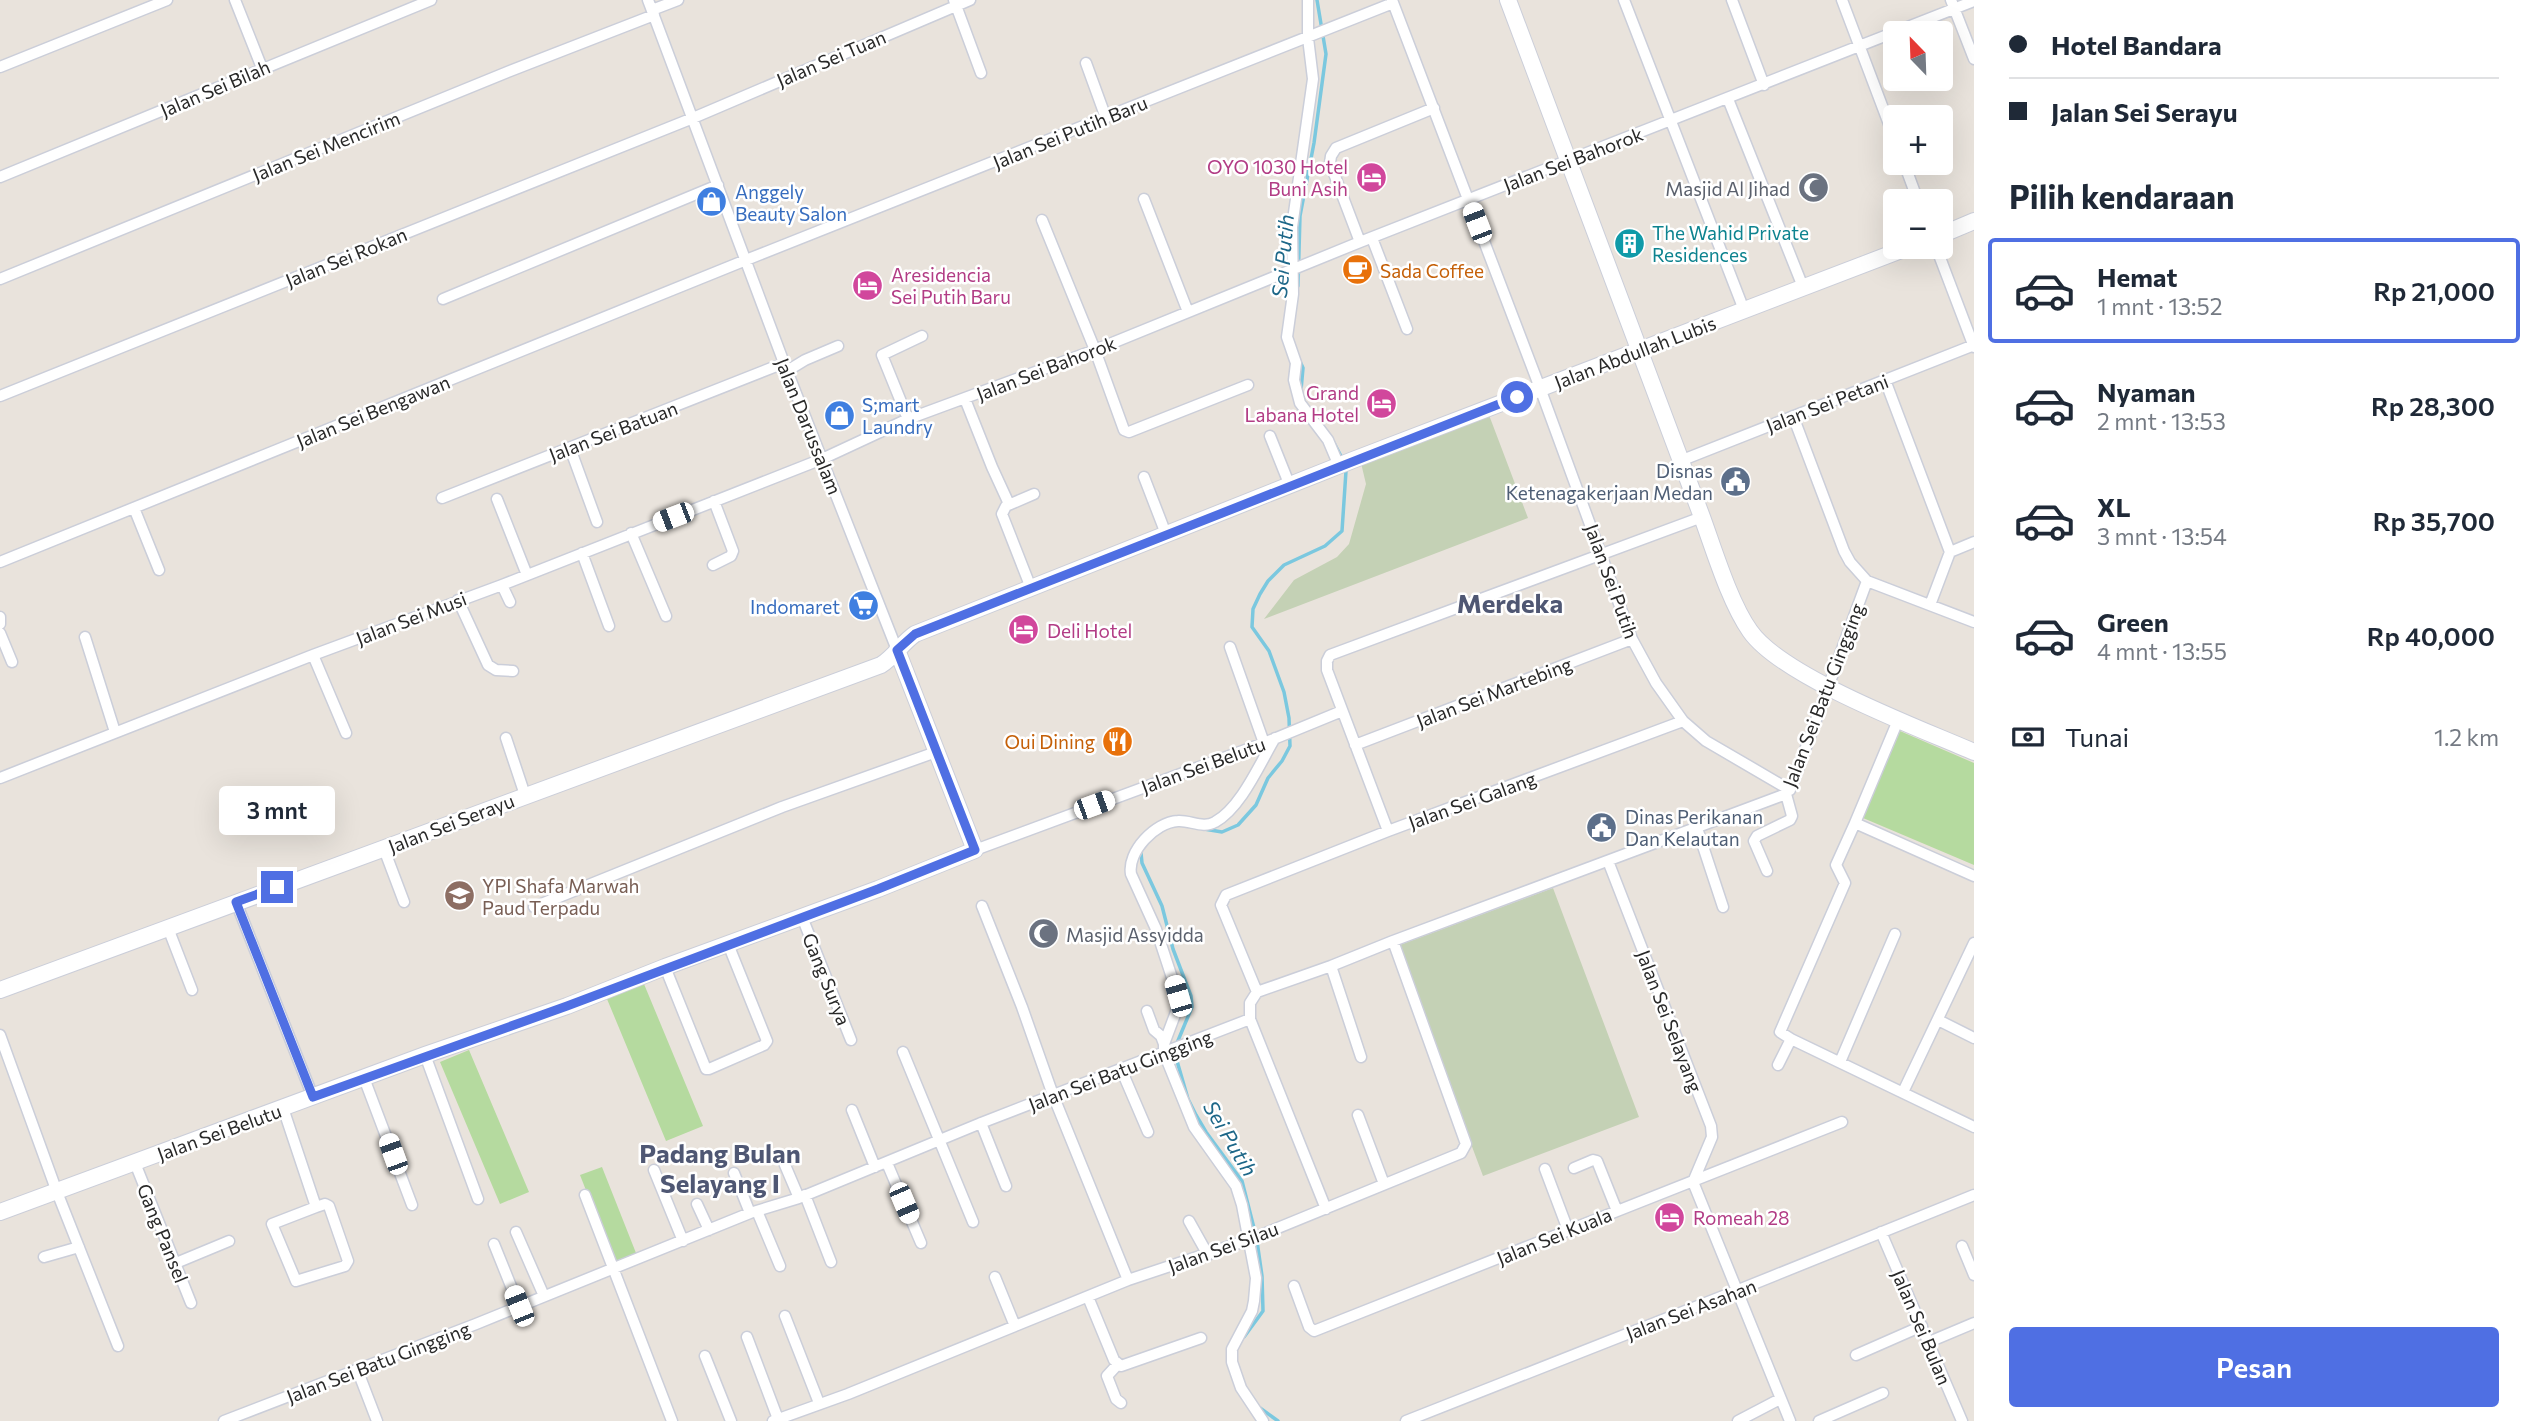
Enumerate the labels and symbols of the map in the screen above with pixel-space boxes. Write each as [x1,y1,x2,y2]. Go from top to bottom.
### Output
north arrow [1883,21,1953,91]
street label: Jalan Sei Tuan [773,25,889,91]
street label: Jalan Sei Bilah [157,55,273,121]
street label: Jalan Sei Putih Baru [989,91,1151,173]
street label: Jalan Sei Mencirim [249,106,403,186]
street label: Jalan Sei Bahorok [1500,122,1646,196]
place label: OYO 1030 Hotel Buni Asih [1207,155,1348,200]
hotel icon: OYO 1030 Hotel Buni Asih [1354,160,1388,194]
mosque icon: Masjid Al Jihad [1796,171,1830,205]
place label: Masjid Al Jihad [1665,177,1790,200]
place label: Anggely Beauty Salon [735,180,847,225]
shop icon: Anggely Beauty Salon [695,185,729,219]
car [1460,200,1495,246]
water label: Sei Putih [1266,213,1298,299]
place label: The Wahid Private Residences [1652,221,1809,266]
street label: Jalan Sei Rokan [282,222,410,292]
building icon: The Wahid Private Residences [1612,226,1646,260]
cafe icon: Sada Coffee [1340,253,1374,287]
place label: Sada Coffee [1380,259,1484,282]
place label: Aresidencia Sei Putih Baru [891,263,1011,308]
hotel icon: Aresidencia Sei Putih Baru [851,268,885,302]
street label: Jalan Abdullah Lubis [1551,311,1719,393]
street label: Jalan Sei Bahorok [973,331,1119,405]
street label: Jalan Darussalam [771,354,847,498]
street label: Jalan Sei Petani [1762,369,1892,437]
street label: Jalan Sei Bengawan [293,370,453,452]
place label: Grand Labana Hotel [1245,381,1359,426]
route start [1501,381,1533,413]
hotel icon: Grand Labana Hotel [1365,386,1399,420]
place label: S;mart Laundry [862,393,933,438]
street label: Jalan Sei Batuan [545,396,681,466]
shop icon: S;mart Laundry [822,398,856,432]
place label: Disnas Ketenagakerjaan Medan [1506,459,1713,504]
public building icon: Disnas Ketenagakerjaan Medan [1719,464,1753,498]
car [650,500,697,534]
street label: Jalan Sei Putih [1581,520,1643,642]
street label: Jalan Sei Musi [352,586,470,650]
district label: Merdeka [1457,587,1563,618]
supermarket icon: Indomaret [846,589,880,623]
place label: Indomaret [750,595,840,618]
street label: Jalan Sei Batu Gingging [1777,600,1869,790]
hotel icon: Deli Hotel [1007,613,1041,647]
place label: Deli Hotel [1047,619,1132,642]
street label: Jalan Sei Martebing [1413,652,1575,732]
restaurant icon: Oui Dining [1101,724,1135,758]
place label: Oui Dining [1005,730,1095,753]
street label: Jalan Sei Belutu [1138,732,1268,798]
street label: Jalan Sei Galang [1405,766,1539,834]
callout: 3 mnt [219,786,335,834]
street label: Jalan Sei Serayu [385,788,517,858]
car [1071,788,1118,822]
place label: Dinas Perikanan Dan Kelautan [1625,805,1763,850]
public building icon: Dinas Perikanan Dan Kelautan [1585,810,1619,844]
route end [261,871,293,903]
place label: YPI Shafa Marwah Paud Terpadu [482,874,640,919]
school or university icon: YPI Shafa Marwah Paud Terpadu [442,879,476,913]
mosque icon: Masjid Assyidda [1026,917,1060,951]
place label: Masjid Assyidda [1066,923,1204,946]
street label: Gang Surya [798,929,856,1029]
street label: Jalan Sei Selayang [1632,946,1708,1096]
car [1163,973,1194,1019]
street label: Jalan Sei Batu Gingging [1025,1024,1215,1116]
water label: Sei Putih [1199,1096,1263,1180]
street label: Jalan Sei Belutu [154,1099,284,1165]
car [376,1131,411,1177]
district label: Padang Bulan Selayang I [639,1137,801,1198]
street label: Gang Pansel [133,1180,193,1286]
car [887,1180,922,1226]
hotel icon: Romeah 28 [1653,1200,1687,1234]
street label: Jalan Sei Kuala [1493,1202,1615,1270]
place label: Romeah 28 [1693,1206,1790,1229]
street label: Jalan Sei Silau [1165,1216,1281,1278]
street label: Jalan Sei Bulan [1887,1266,1957,1388]
street label: Jalan Sei Asahan [1623,1274,1759,1344]
car [502,1283,537,1329]
street label: Jalan Sei Batu Gingging [283,1316,473,1408]

